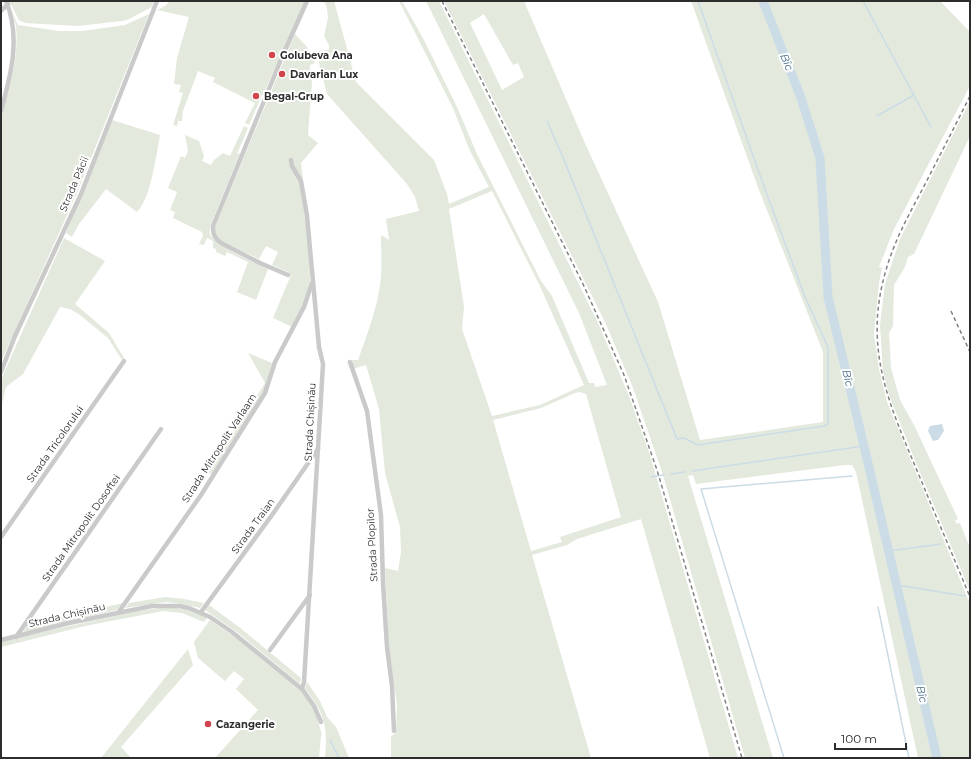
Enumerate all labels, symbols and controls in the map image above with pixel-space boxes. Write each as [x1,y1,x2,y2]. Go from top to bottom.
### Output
place label: Golubeva Ana [280,49,353,62]
marker: Golubeva Ana [267,50,277,60]
water label: Bîc [777,51,797,73]
place label: Davarian Lux [290,68,358,81]
marker: Davarian Lux [277,69,287,79]
place label: Begal-Grup [264,90,324,103]
marker: Begal-Grup [251,91,261,101]
street label: Strada Păcii [57,154,91,214]
water label: Bîc [839,368,857,389]
street label: Strada Chișinău [301,382,319,462]
street label: Strada Mitropolit Varlaam [179,391,259,505]
street label: Strada Tricolorului [24,403,86,485]
street label: Strada Mitropolit Dosoftei [39,472,123,584]
street label: Strada Traian [229,496,277,556]
street label: Strada Plopilor [364,508,380,582]
street label: Strada Chișinău [27,600,107,630]
water label: Bîc [913,684,931,705]
place label: Cazangerie [216,718,275,731]
marker: Cazangerie [203,719,213,729]
scale bar [835,725,906,751]
text: 100 m [841,731,877,746]

